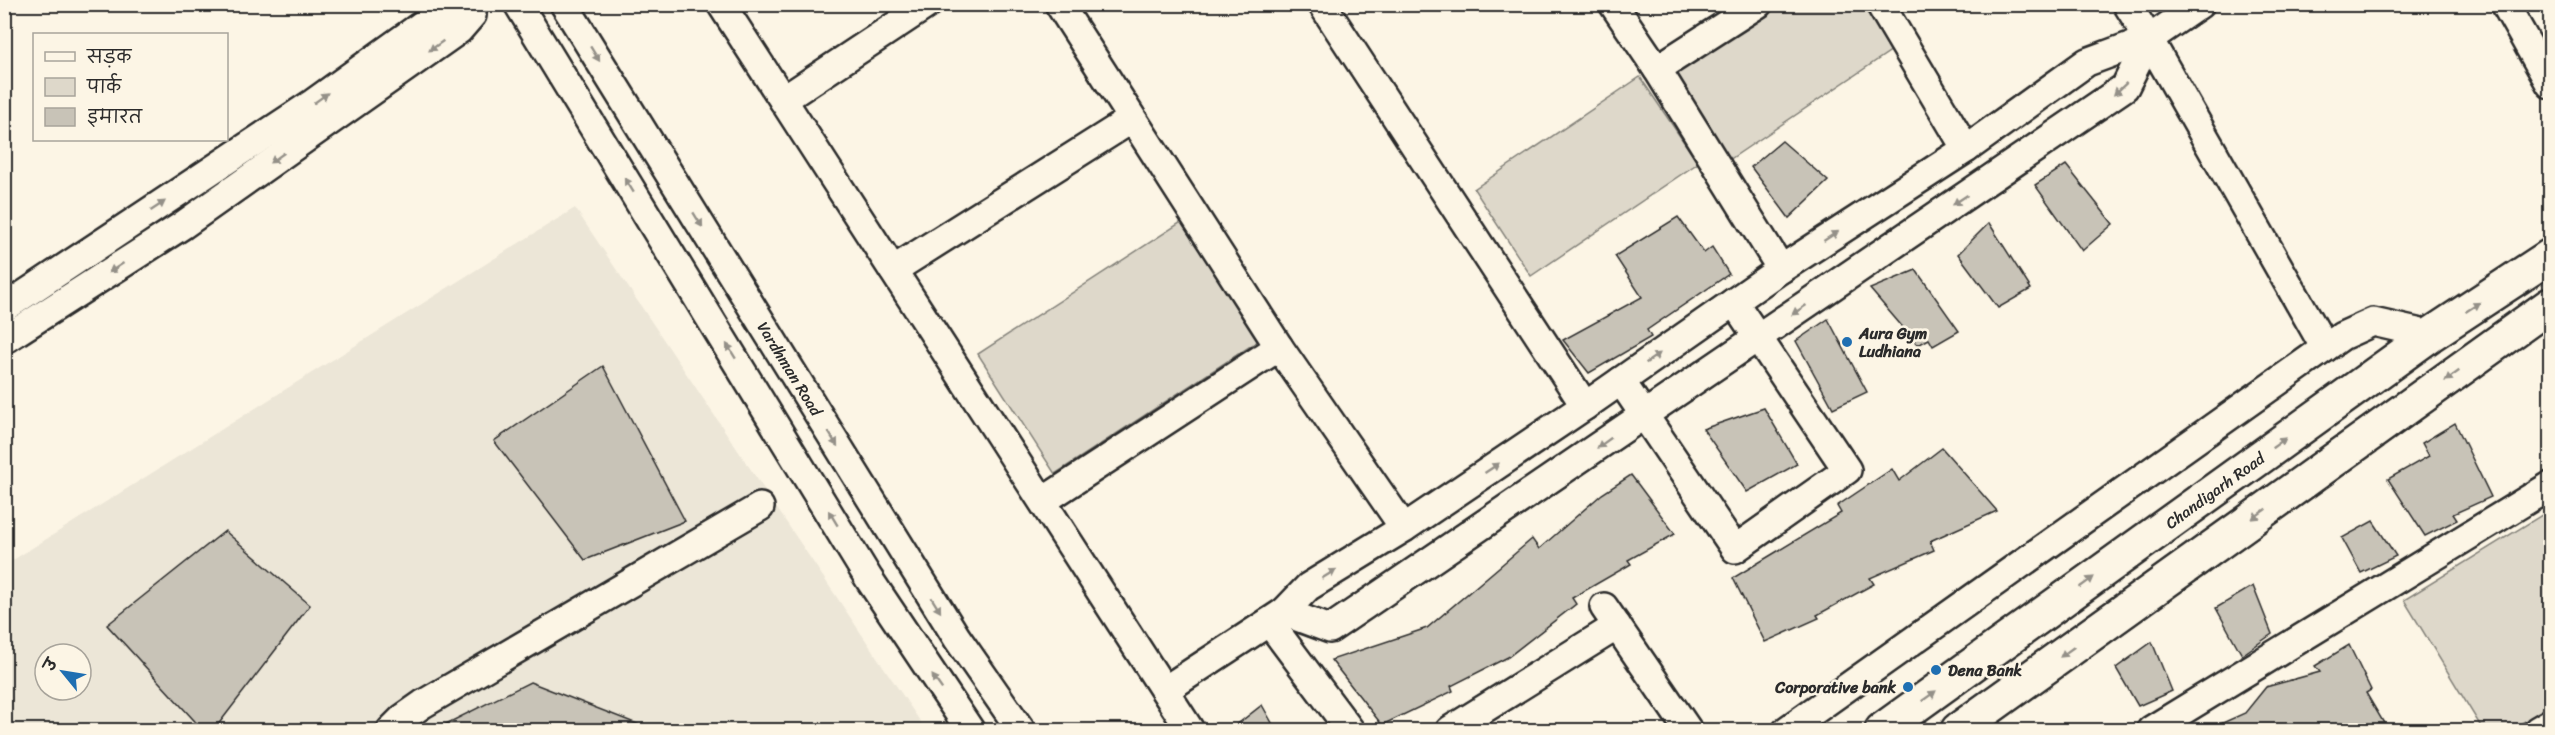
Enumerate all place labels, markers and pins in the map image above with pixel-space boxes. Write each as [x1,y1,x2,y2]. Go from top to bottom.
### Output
place label: Aura Gym Ludhiana [1858,319,1927,366]
marker: Aura Gym Ludhiana [1840,335,1854,349]
place label: Dena Bank [1948,656,2023,685]
marker: Dena Bank [1929,663,1943,677]
place label: Corporative bank [1774,673,1896,702]
marker: Corporative bank [1901,680,1915,694]

